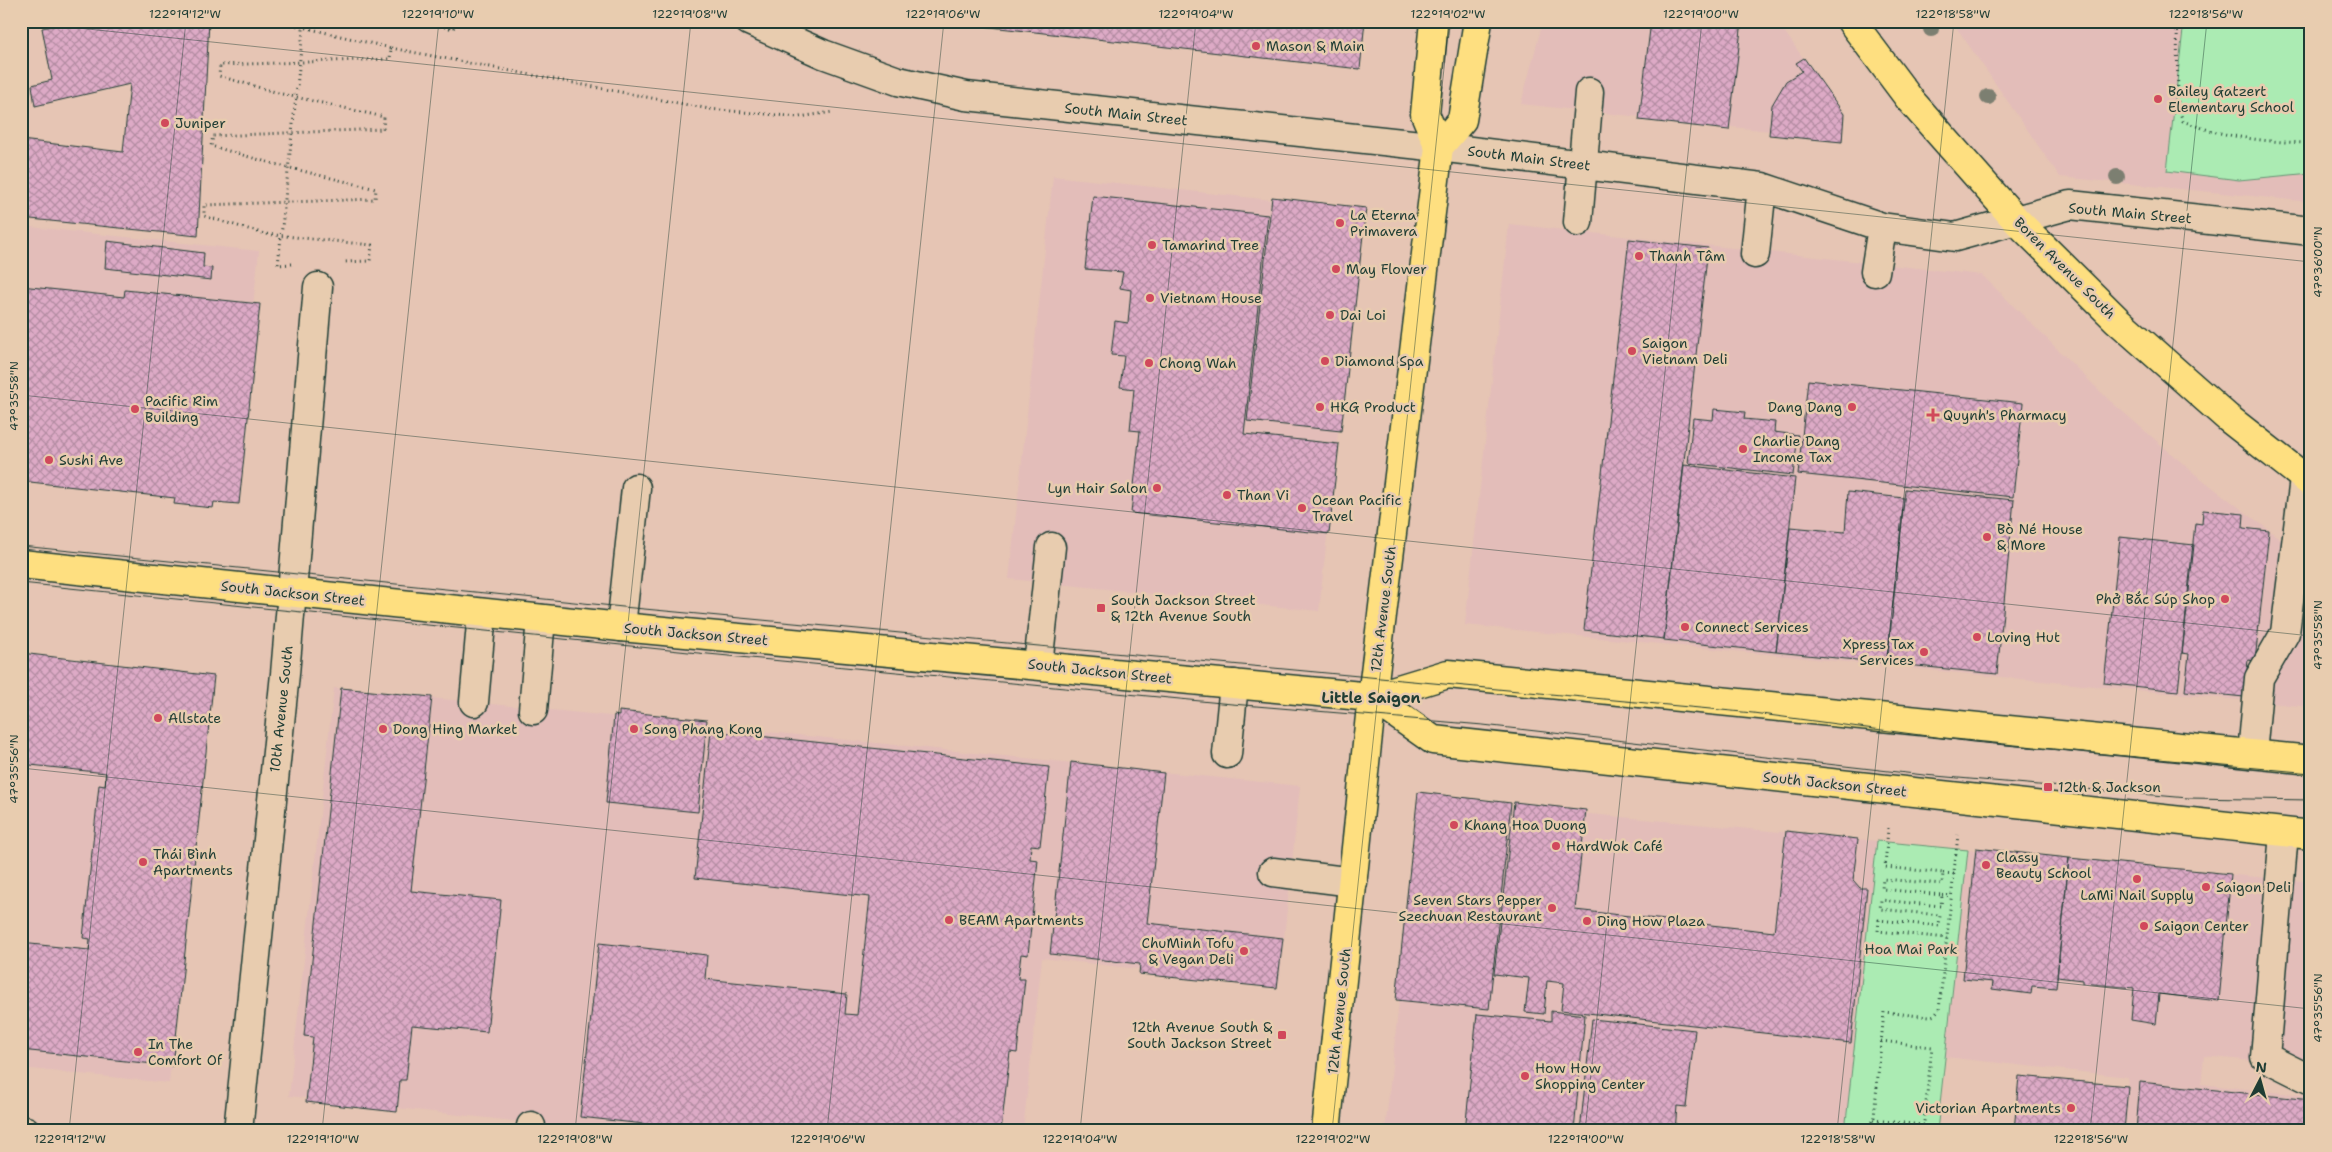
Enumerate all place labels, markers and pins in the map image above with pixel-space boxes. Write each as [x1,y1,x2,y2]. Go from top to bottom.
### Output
place label: Mason & Main [1266,37,1365,55]
marker: Mason & Main [1250,40,1262,52]
place label: Bailey Gatzert Elementary School [2168,82,2295,116]
marker: Bailey Gatzert Elementary School [2152,93,2164,105]
place label: Juniper [175,114,226,132]
marker: Juniper [159,117,171,129]
place label: La Eterna Primavera [1350,206,1418,240]
marker: La Eterna Primavera [1334,217,1346,229]
place label: Tamarind Tree [1162,236,1259,254]
marker: Tamarind Tree [1146,239,1158,251]
place label: Thanh Tâm [1649,247,1725,265]
marker: Thanh Tâm [1633,250,1645,262]
place label: May Flower [1346,260,1427,278]
marker: May Flower [1330,263,1342,275]
place label: Vietnam House [1160,289,1262,307]
marker: Vietnam House [1144,292,1156,304]
place label: Dai Loi [1340,306,1386,324]
marker: Dai Loi [1324,309,1336,321]
place label: Saigon Vietnam Deli [1642,334,1728,368]
marker: Saigon Vietnam Deli [1626,345,1638,357]
place label: Diamond Spa [1335,352,1424,370]
place label: Chong Wah [1159,354,1236,372]
marker: Diamond Spa [1319,355,1331,367]
marker: Chong Wah [1143,357,1155,369]
place label: Pacific Rim Building [145,392,218,426]
place label: HKG Product [1330,398,1416,416]
place label: Dang Dang [1768,398,1842,416]
marker: HKG Product [1314,401,1326,413]
marker: Dang Dang [1846,401,1858,413]
marker: Pacific Rim Building [129,403,141,415]
place label: Quynh's Pharmacy [1943,406,2066,424]
marker: Quynh's Pharmacy [1927,409,1939,421]
place label: Charlie Dang Income Tax [1753,432,1840,466]
marker: Charlie Dang Income Tax [1737,443,1749,455]
place label: Sushi Ave [59,451,124,469]
marker: Sushi Ave [43,454,55,466]
place label: Lyn Hair Salon [1047,479,1147,497]
marker: Lyn Hair Salon [1151,482,1163,494]
place label: Than Vi [1237,486,1289,504]
marker: Than Vi [1221,489,1233,501]
place label: Ocean Pacific Travel [1312,491,1401,525]
marker: Ocean Pacific Travel [1296,502,1308,514]
place label: Bò Né House & More [1997,520,2083,554]
marker: Bò Né House & More [1981,531,1993,543]
place label: Phở Bắc Súp Shop [2096,590,2215,608]
place label: South Jackson Street & 12th Avenue South [1111,591,1256,625]
marker: Phở Bắc Súp Shop [2219,593,2231,605]
marker: South Jackson Street & 12th Avenue South [1095,602,1107,614]
place label: Connect Services [1695,618,1809,636]
marker: Connect Services [1679,621,1691,633]
place label: Loving Hut [1987,628,2060,646]
marker: Loving Hut [1971,631,1983,643]
place label: Xpress Tax Services [1843,635,1914,669]
marker: Xpress Tax Services [1918,646,1930,658]
place label: Allstate [168,709,221,727]
marker: Allstate [152,712,164,724]
place label: Dong Hing Market [393,720,517,738]
place label: Song Phang Kong [644,720,763,738]
marker: Dong Hing Market [377,723,389,735]
marker: Song Phang Kong [628,723,640,735]
place label: 12th & Jackson [2058,778,2161,796]
marker: 12th & Jackson [2042,781,2054,793]
place label: Khang Hoa Duong [1464,816,1587,834]
marker: Khang Hoa Duong [1448,819,1460,831]
place label: HardWok Café [1566,837,1663,855]
marker: HardWok Café [1550,840,1562,852]
place label: Thái Bình Apartments [153,845,233,879]
place label: Classy Beauty School [1996,848,2092,882]
marker: Thái Bình Apartments [137,856,149,868]
marker: Classy Beauty School [1980,859,1992,871]
marker: LaMi Nail Supply [2131,873,2143,885]
place label: Saigon Deli [2216,878,2291,896]
marker: Saigon Deli [2200,881,2212,893]
place label: LaMi Nail Supply [2080,886,2194,904]
place label: Seven Stars Pepper Szechuan Restaurant [1398,891,1542,925]
marker: Seven Stars Pepper Szechuan Restaurant [1546,902,1558,914]
place label: BEAM Apartments [959,911,1084,929]
place label: Ding How Plaza [1597,912,1705,930]
marker: BEAM Apartments [943,914,955,926]
marker: Ding How Plaza [1581,915,1593,927]
place label: Saigon Center [2154,917,2249,935]
marker: Saigon Center [2138,920,2150,932]
place label: ChuMinh Tofu & Vegan Deli [1142,934,1234,968]
marker: ChuMinh Tofu & Vegan Deli [1238,945,1250,957]
place label: 12th Avenue South & South Jackson Street [1127,1018,1272,1052]
marker: 12th Avenue South & South Jackson Street [1276,1029,1288,1041]
place label: In The Comfort Of [148,1035,223,1069]
marker: In The Comfort Of [132,1046,144,1058]
place label: How How Shopping Center [1535,1059,1646,1093]
marker: How How Shopping Center [1519,1070,1531,1082]
place label: Victorian Apartments [1915,1099,2061,1117]
marker: Victorian Apartments [2065,1102,2077,1114]

